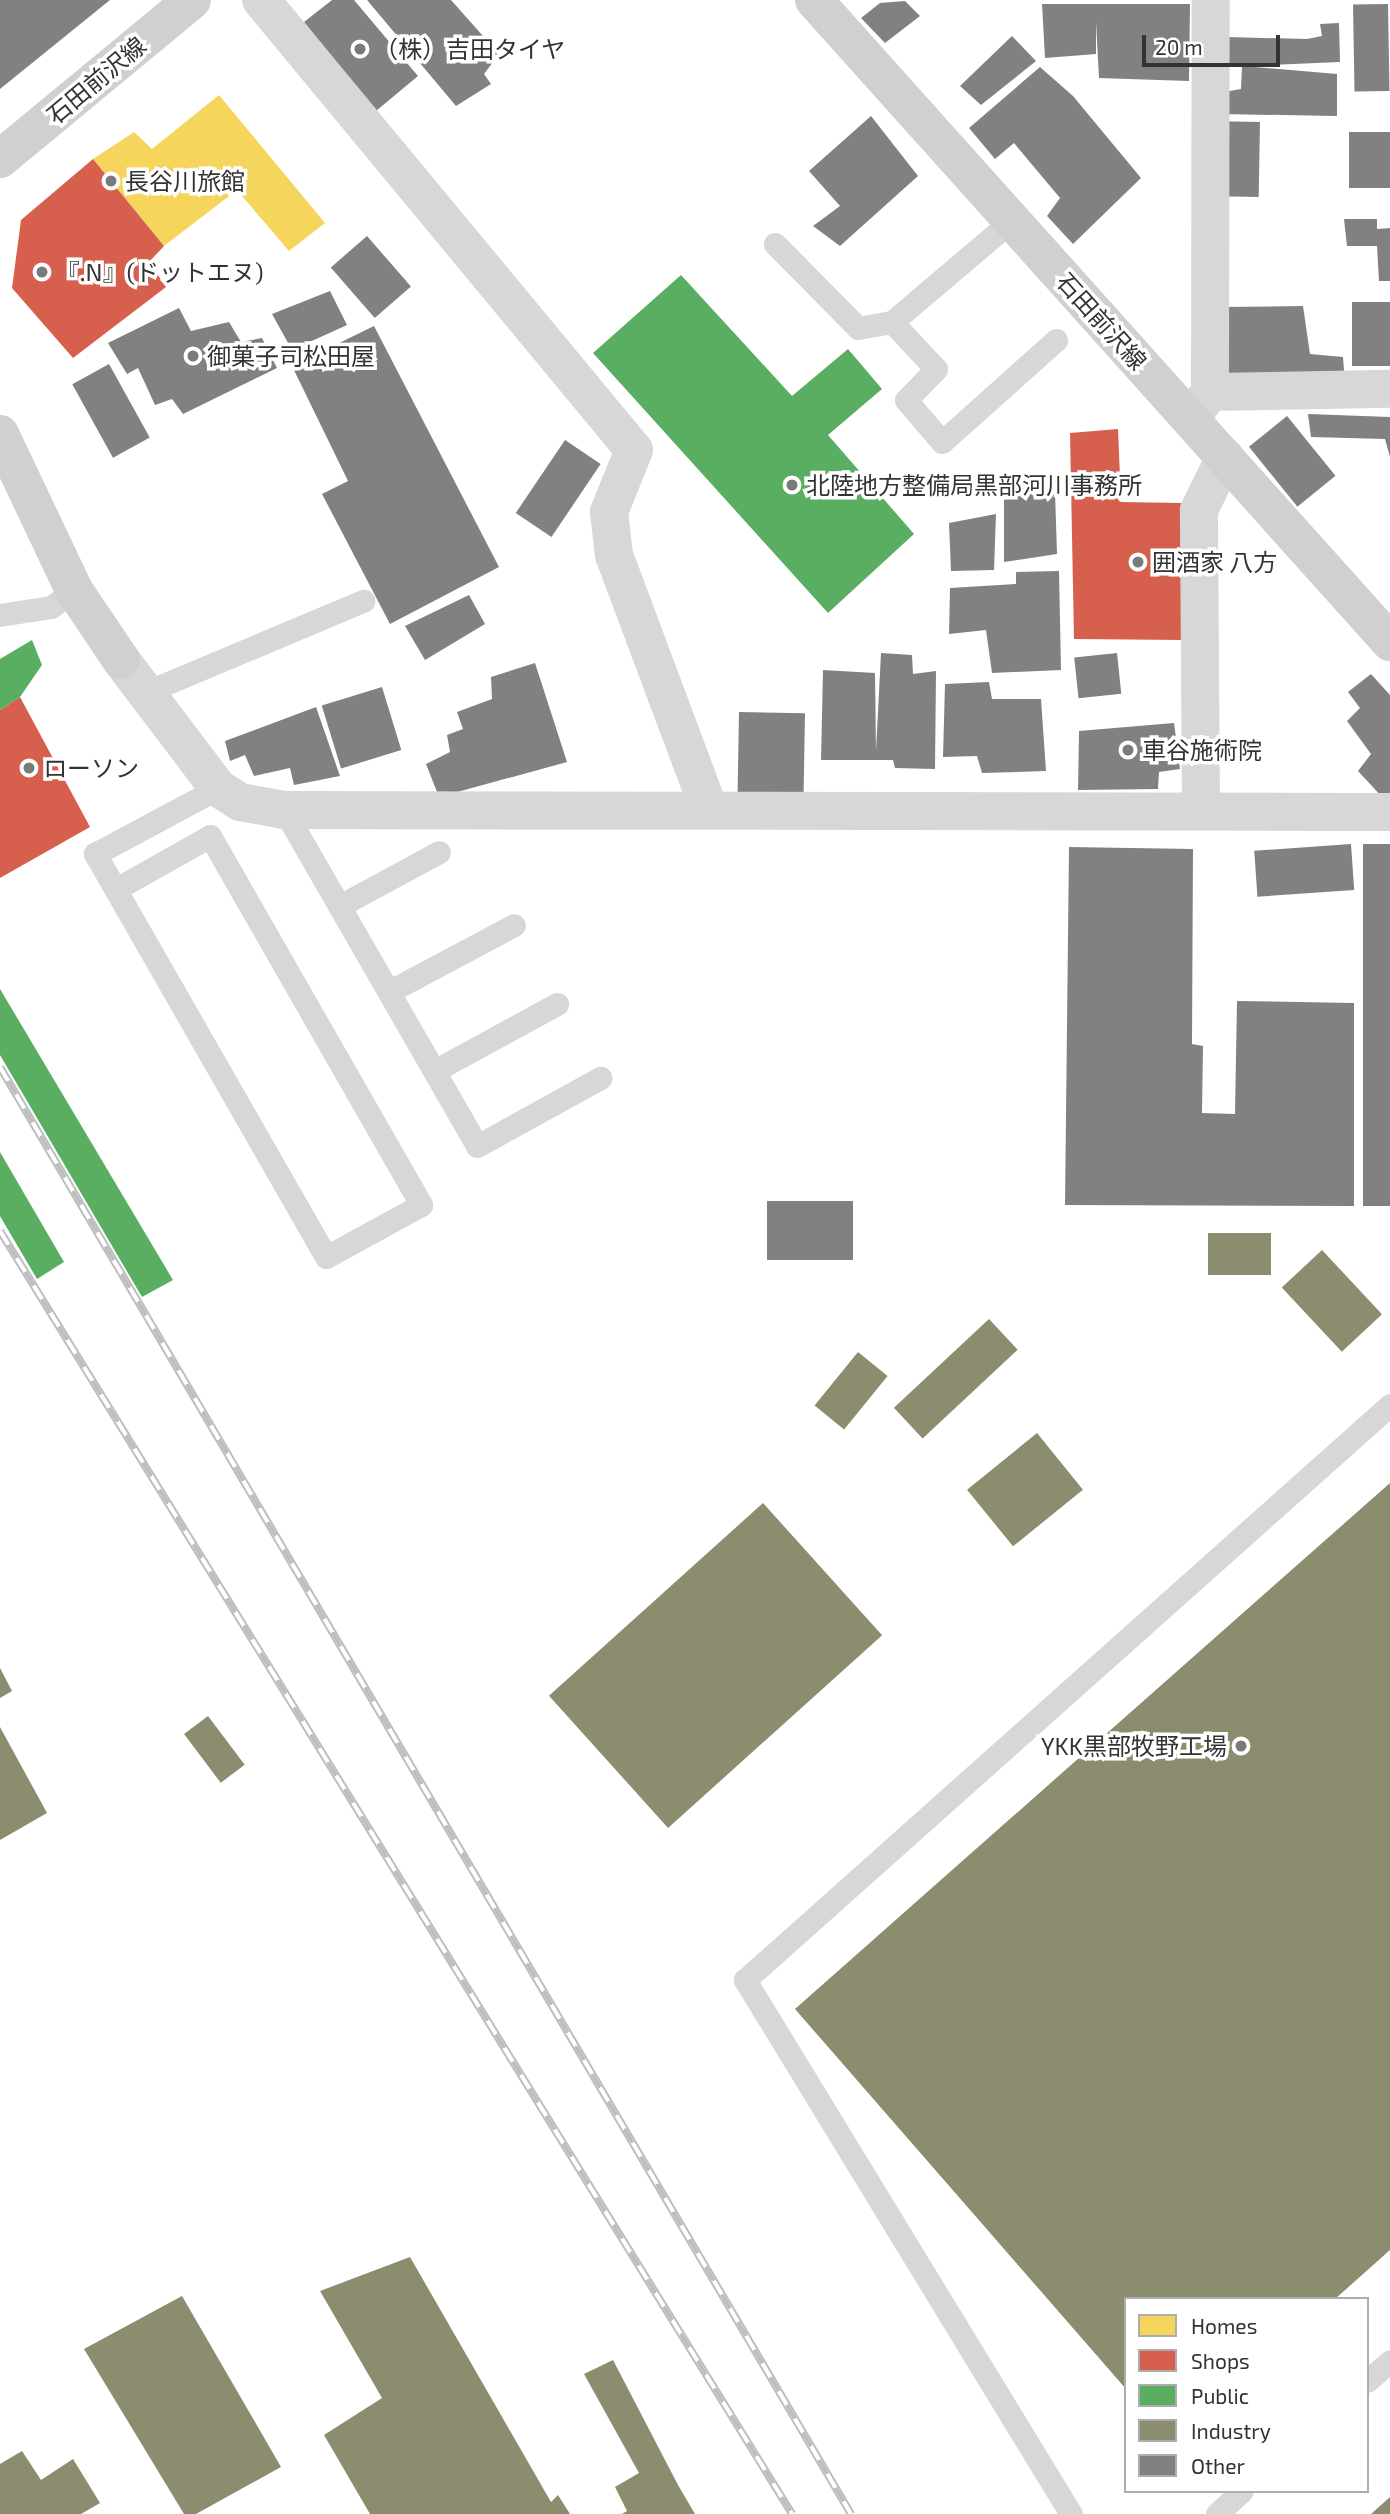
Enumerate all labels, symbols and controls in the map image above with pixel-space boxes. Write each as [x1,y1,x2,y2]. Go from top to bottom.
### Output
scale bar [1145,21,1283,65]
street label: 石田前沢線 [41,30,151,130]
text: 20 m [1155,34,1203,59]
place label: （株）吉田タイヤ [374,35,566,63]
marker: （株）吉田タイヤ [352,41,368,57]
place label: 長谷川旅館 [125,167,245,195]
marker: 長谷川旅館 [103,173,119,189]
place label: 『.N』(ドットエヌ) [56,258,264,286]
marker: 『.N』(ドットエヌ) [34,264,50,280]
street label: 石田前沢線 [1051,267,1153,375]
place label: 御菓子司松田屋 [207,342,375,370]
marker: 御菓子司松田屋 [185,348,201,364]
place label: 北陸地方整備局黒部河川事務所 [806,471,1142,499]
marker: 北陸地方整備局黒部河川事務所 [784,477,800,493]
place label: 囲酒家 八方 [1152,548,1277,576]
marker: 囲酒家 八方 [1130,554,1146,570]
place label: 車谷施術院 [1142,736,1262,764]
marker: 車谷施術院 [1120,742,1136,758]
place label: ローソン [43,754,139,782]
marker: ローソン [21,760,37,776]
place label: YKK黒部牧野工場 [1041,1732,1227,1760]
marker: YKK黒部牧野工場 [1233,1738,1249,1754]
legend [1124,2297,1369,2493]
text: Homes [1191,2313,1257,2338]
text: Shops [1191,2348,1250,2373]
text: Public [1191,2383,1249,2408]
text: Industry [1191,2418,1271,2443]
text: Other [1191,2453,1245,2478]

